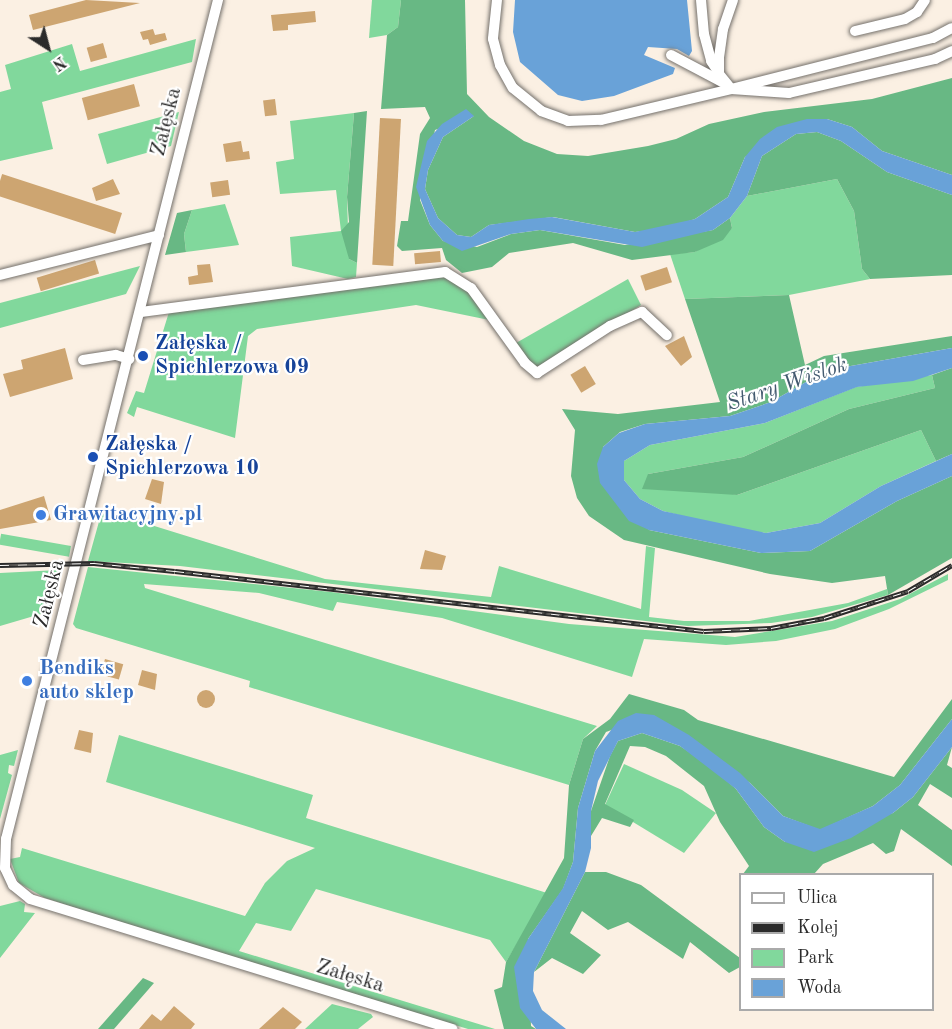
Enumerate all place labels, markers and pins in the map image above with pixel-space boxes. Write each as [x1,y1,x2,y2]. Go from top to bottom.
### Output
place label: Załęska / Spichlerzowa 09 [155,331,309,381]
marker: Załęska / Spichlerzowa 09 [136,349,150,363]
place label: Załęska / Spichlerzowa 10 [105,432,259,482]
marker: Załęska / Spichlerzowa 10 [86,450,100,464]
place label: Grawitacyjny.pl [53,502,202,528]
marker: Grawitacyjny.pl [34,508,48,522]
place label: Bendiks auto sklep [39,656,134,706]
marker: Bendiks auto sklep [20,674,34,688]

